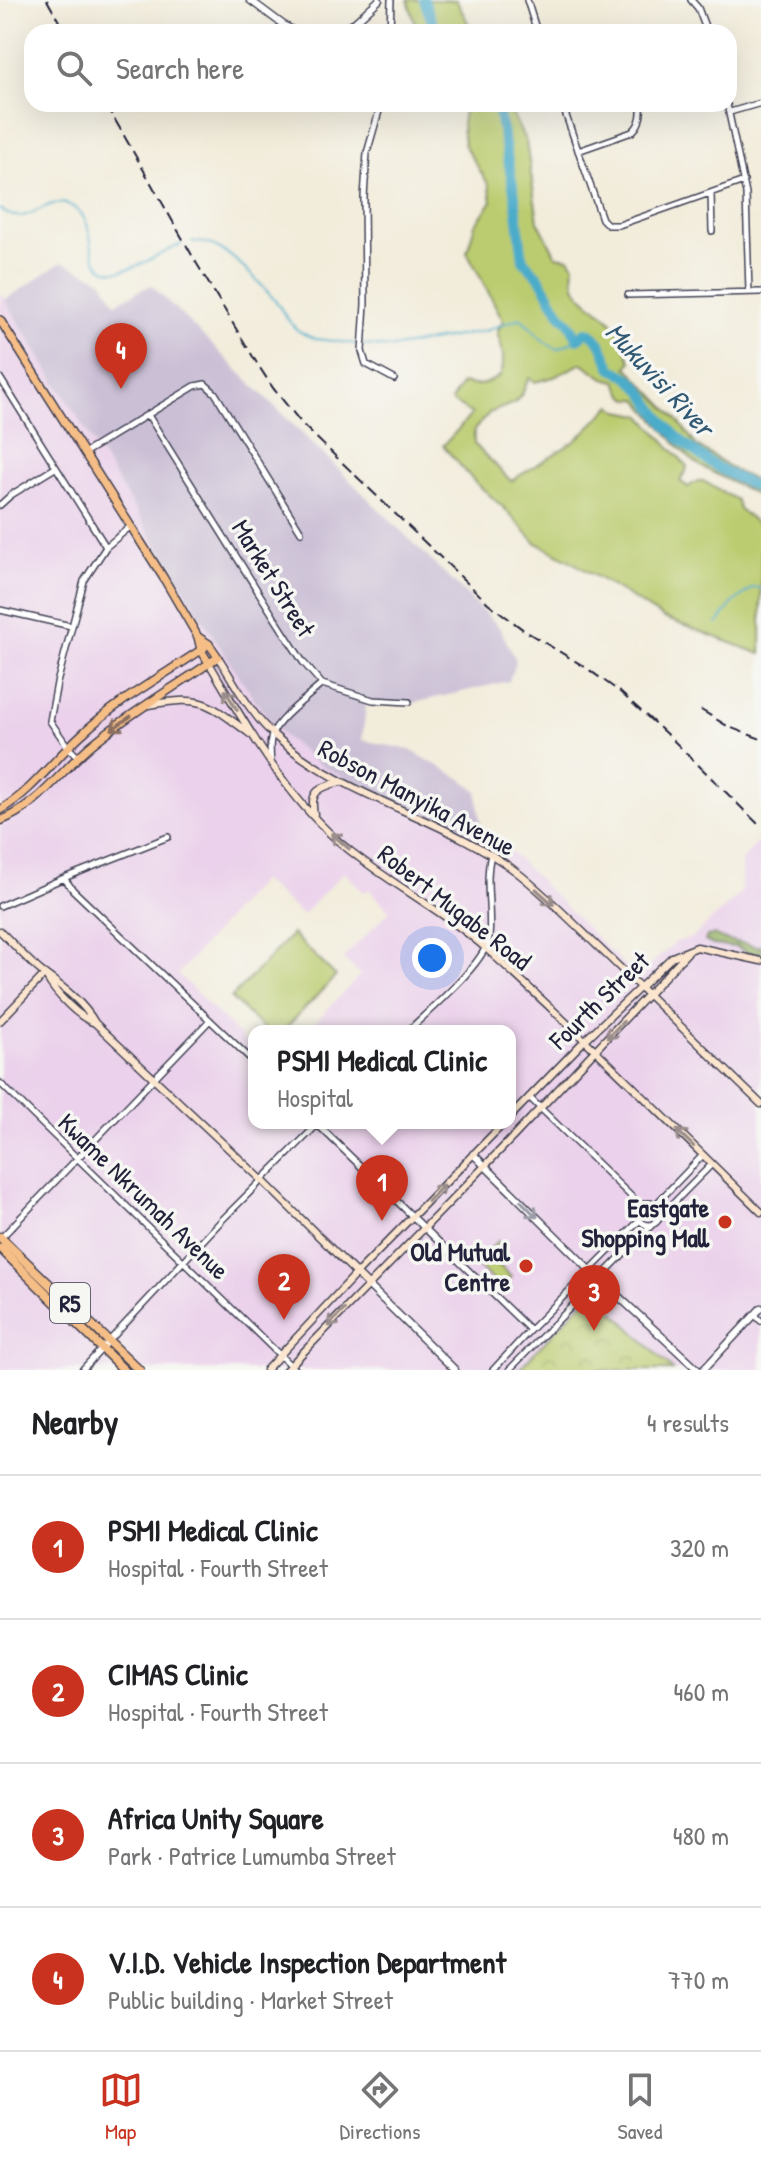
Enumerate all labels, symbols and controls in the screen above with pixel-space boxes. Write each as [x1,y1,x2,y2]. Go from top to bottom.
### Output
search box [24,24,737,112]
icon: search [52,46,96,90]
text: Search here [116,48,244,88]
water label: Mukuvisi River [597,313,725,447]
pin: 4 [95,323,147,389]
street label: Market Street [224,513,324,644]
one-way arrow [223,689,239,712]
one-way arrow [111,715,133,731]
street label: Robson Manyika Avenue [312,730,522,864]
one-way arrow [330,833,350,851]
street label: Robert Mugabe Road [371,836,539,978]
one-way arrow [534,888,554,906]
your location [412,938,452,978]
street label: Fourth Street [540,943,658,1057]
one-way arrow [605,1020,624,1040]
popup [248,1025,516,1129]
text: PSMI Medical Clinic [277,1040,487,1080]
text: Hospital [277,1080,353,1115]
street label: Kwame Nkrumah Avenue [51,1105,237,1287]
one-way arrow [675,1128,695,1147]
pin: 1 [356,1155,408,1221]
one-way arrow [426,1184,445,1203]
place label: Eastgate Shopping Mall [581,1190,710,1256]
one-way arrow [519,1199,538,1218]
marker: Eastgate Shopping Mall [716,1213,734,1231]
place label: Old Mutual Centre [410,1234,511,1299]
pin: 2 [258,1254,310,1320]
marker: Old Mutual Centre [517,1257,535,1275]
pin: 3 [568,1265,620,1331]
road number: R5 [50,1283,90,1323]
one-way arrow [328,1307,346,1327]
text: Nearby [32,1399,118,1445]
text: 4 results [647,1405,729,1440]
text: PSMI Medical Clinic [108,1510,318,1550]
text: 1 [53,1530,63,1565]
text: 320 m [670,1530,729,1565]
text: Hospital · Fourth Street [108,1550,328,1585]
text: CIMAS Clinic [108,1654,248,1694]
text: 2 [52,1674,64,1709]
text: 460 m [674,1674,729,1709]
text: Hospital · Fourth Street [108,1694,328,1729]
text: Africa Unity Square [108,1798,324,1838]
text: 3 [52,1818,64,1853]
text: 480 m [673,1818,729,1853]
text: Park · Patrice Lumumba Street [108,1838,396,1873]
text: V.I.D. Vehicle Inspection Department [108,1942,506,1982]
text: 4 [53,1962,63,1997]
text: 770 m [668,1962,729,1997]
text: Public building · Market Street [108,1982,393,2017]
tab: Map [99,2068,143,2146]
tab: Directions [340,2068,421,2146]
tab: Saved [618,2068,662,2146]

